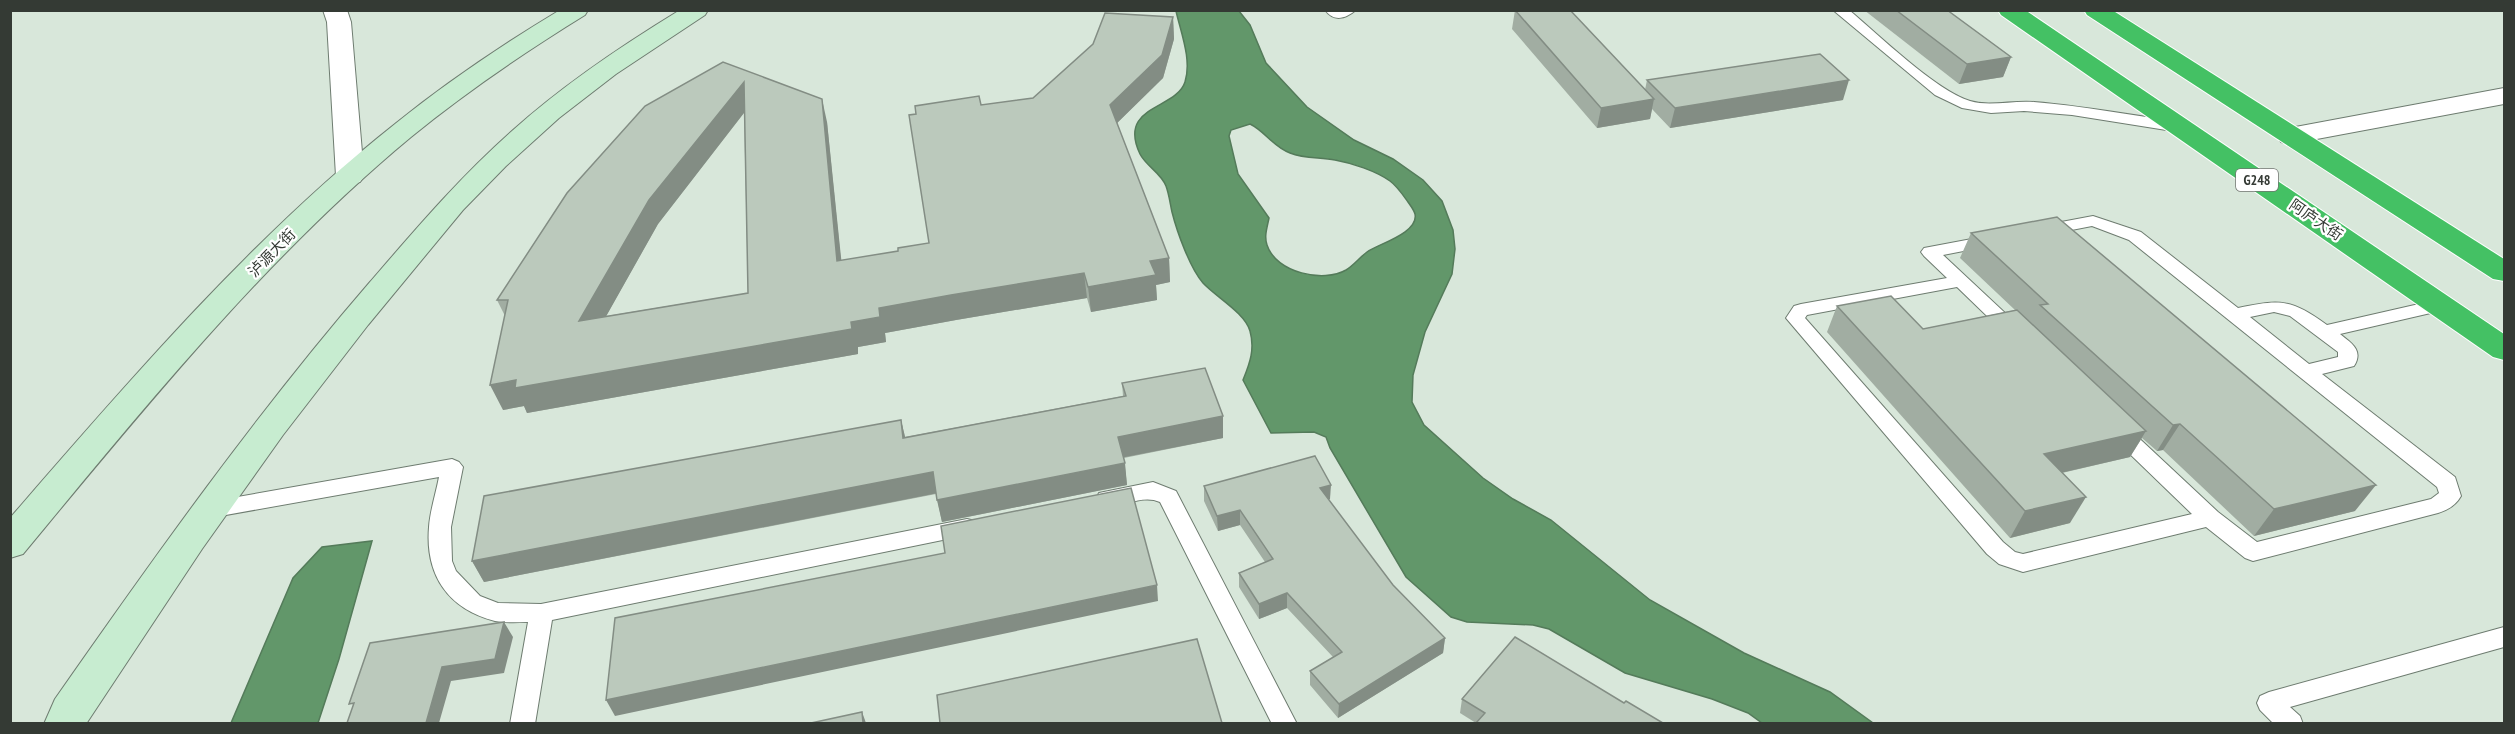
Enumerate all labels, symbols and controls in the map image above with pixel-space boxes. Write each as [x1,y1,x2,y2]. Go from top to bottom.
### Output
road number: G248 [2236,169,2278,191]
street label: 阿庐大街 [2286,195,2346,244]
street label: 泸源大街 [244,224,299,281]

